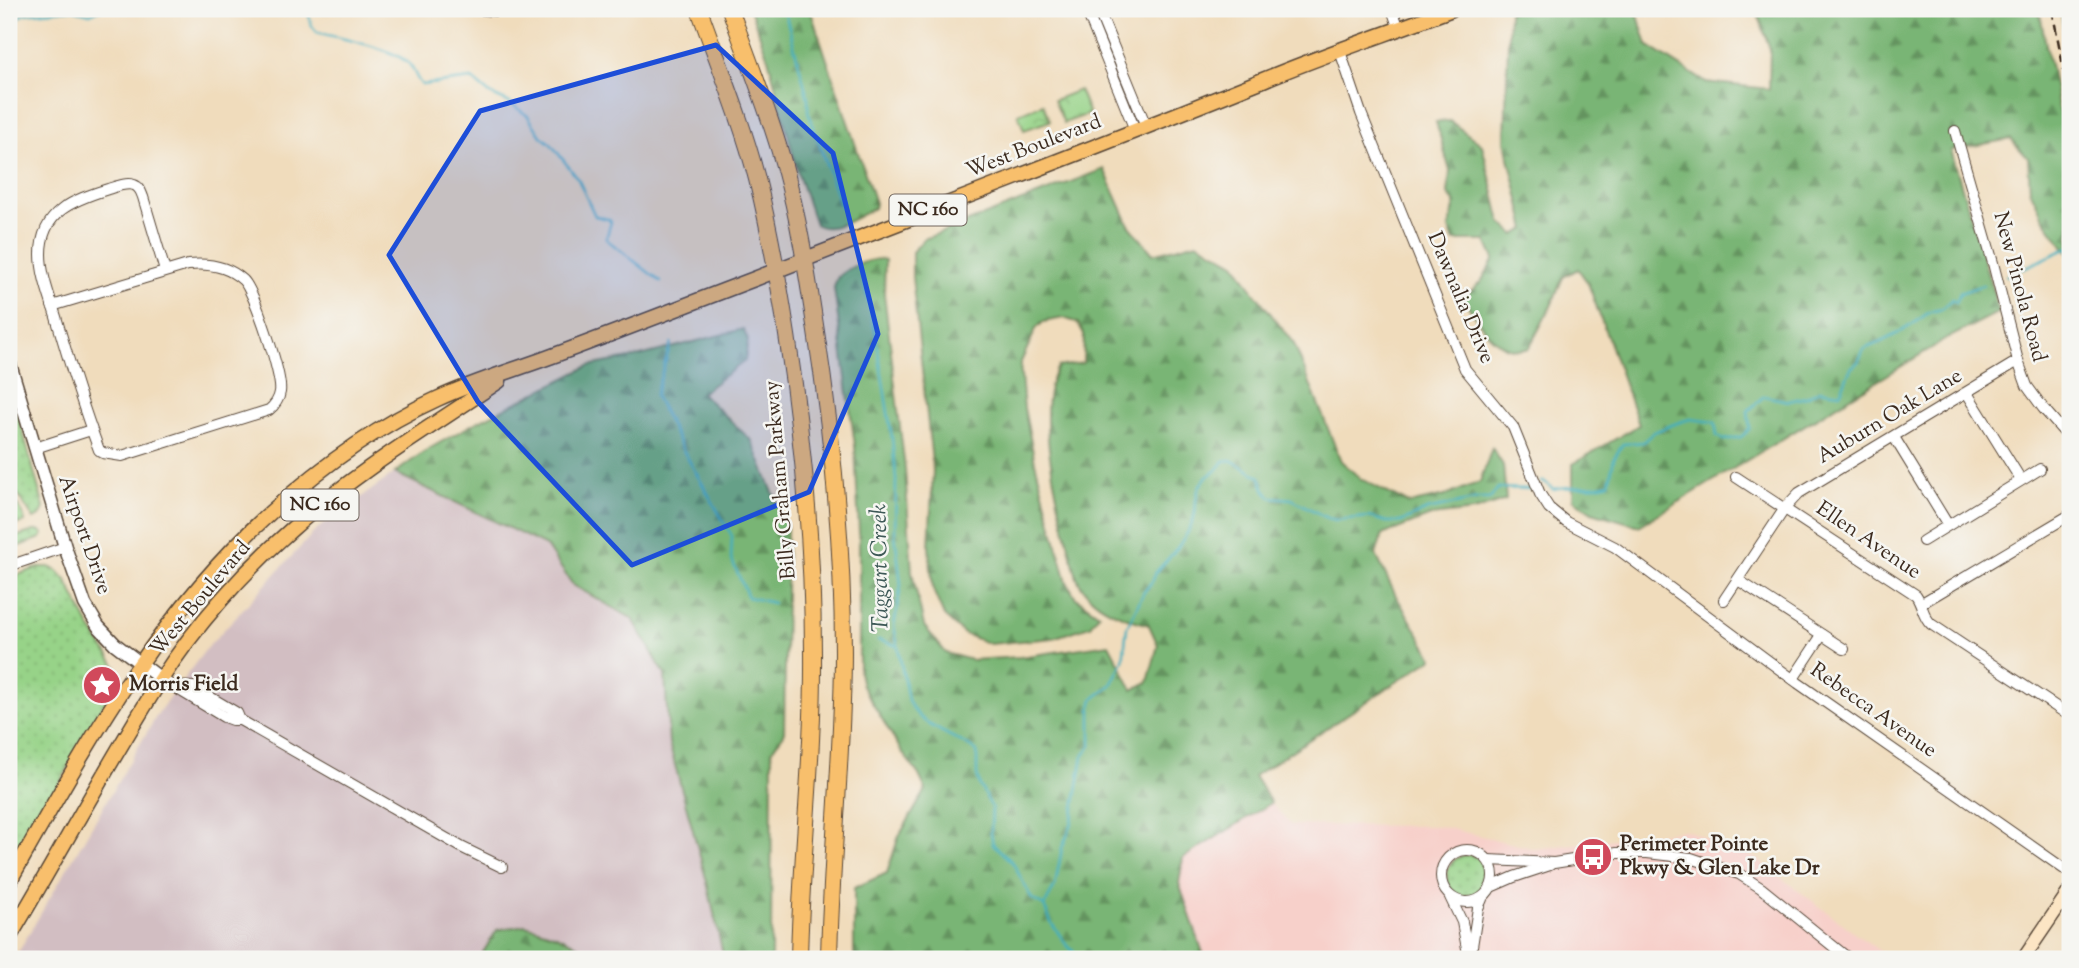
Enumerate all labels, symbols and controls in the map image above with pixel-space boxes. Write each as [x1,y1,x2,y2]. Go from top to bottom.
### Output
street label: West Boulevard [962,107,1106,187]
road number: NC 160 [890,194,967,226]
street label: New Pinola Road [1985,209,2054,366]
street label: Dawnalia Drive [1419,228,1501,368]
street label: Auburn Oak Lane [1812,362,1968,472]
street label: Billy Graham Parkway [757,379,805,581]
street label: Airport Drive [50,472,118,598]
road number: NC 160 [282,490,358,520]
street label: Ellen Avenue [1809,495,1927,587]
water label: Taggart Creek [863,504,899,632]
street label: West Boulevard [144,534,259,663]
street label: Rebecca Avenue [1804,656,1942,766]
place icon: Morris Field [81,664,123,706]
place label: Morris Field [129,670,238,700]
place label: Perimeter Pointe Pkwy & Glen Lake Dr [1620,830,1820,884]
bus stop icon: Perimeter Pointe Pkwy & Glen Lake Dr [1572,836,1614,878]

